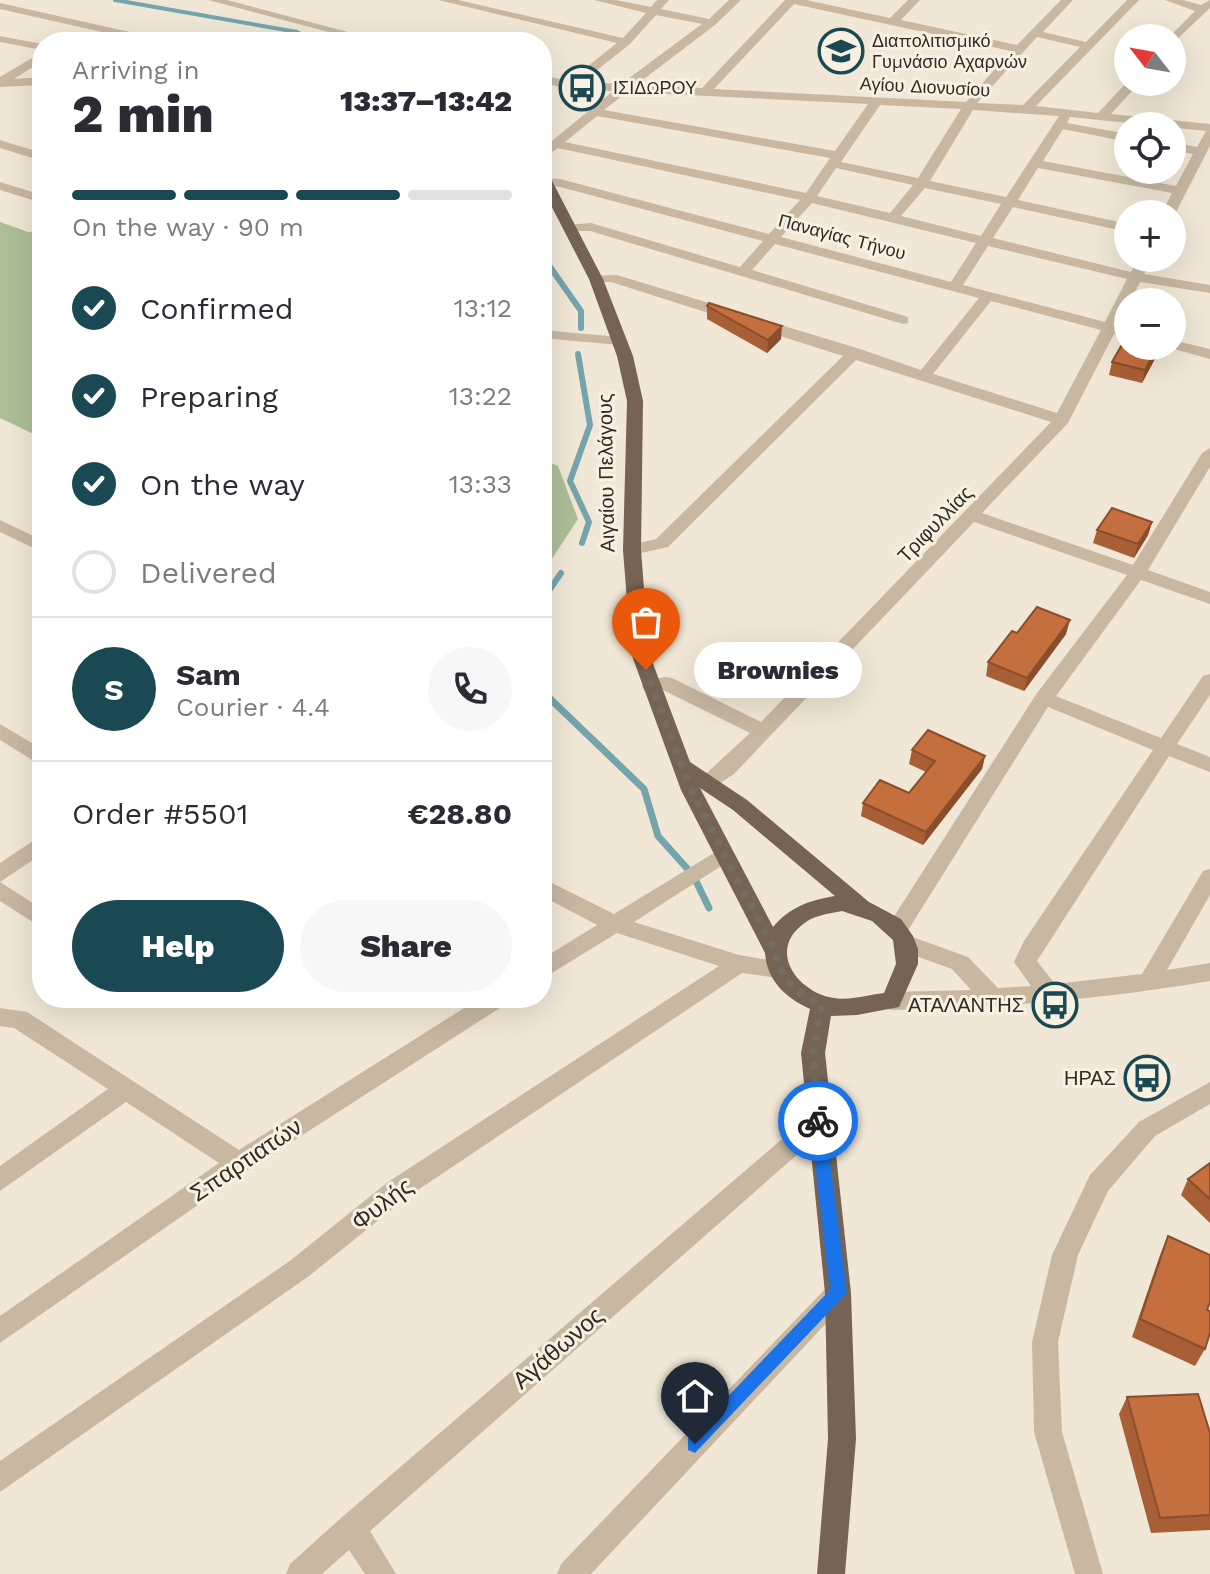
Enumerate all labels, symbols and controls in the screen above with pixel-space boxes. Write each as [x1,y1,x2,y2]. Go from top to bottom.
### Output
north arrow [1114,24,1186,96]
map controls [1114,24,1186,360]
school or university icon: Διαπολιτισμικό Γυμνάσιο Αχαρνών [817,27,865,75]
place label: Διαπολιτισμικό Γυμνάσιο Αχαρνών [872,30,1027,72]
text: Arriving in [72,55,200,85]
bus stop icon: ΙΣΙΔΩΡΟΥ [558,64,606,112]
street label: Αγίου Διονυσίου [859,73,991,100]
place label: ΙΣΙΔΩΡΟΥ [613,77,697,98]
text: 13:37–13:42 [340,83,512,118]
text: 2 min [72,84,214,145]
button: locate [1114,112,1186,184]
button: + [1114,200,1186,272]
street label: Παναγίας Τήνου [776,209,908,264]
text: On the way · 90 m [72,212,304,242]
icon: check [72,286,116,330]
button: − [1114,288,1186,360]
text: Confirmed [140,291,294,326]
text: 13:12 [454,293,512,323]
icon: check [72,374,116,418]
text: Preparing [140,379,278,414]
text: 13:22 [449,381,512,411]
street label: Αιγαίου Πελάγους [593,393,619,553]
icon: check [72,462,116,506]
text: On the way [140,467,305,502]
text: 13:33 [449,469,512,499]
street label: Τριφυλλίας [892,480,978,567]
text: Delivered [140,555,277,590]
pin [612,588,680,670]
icon: bag [624,600,668,644]
callout: Brownies [694,642,862,698]
button: phone [428,647,512,731]
text: Brownies [717,655,839,685]
text: Sam [176,657,241,692]
text: S [104,672,124,707]
text: Courier · 4.4 [176,692,330,722]
text: Order #5501 [72,796,248,831]
text: €28.80 [407,796,512,831]
button: Help [72,900,284,992]
button: Share [300,900,512,992]
bus stop icon: ΑΤΑΛΑΝΤΗΣ [1031,981,1079,1029]
place label: ΑΤΑΛΑΝΤΗΣ [908,993,1024,1017]
bus stop icon: ΗΡΑΣ [1123,1054,1171,1102]
place label: ΗΡΑΣ [1064,1066,1116,1090]
courier [778,1081,858,1161]
icon: bike [796,1099,840,1143]
street label: Σπαρτιατών [185,1113,307,1207]
street label: Φυλής [346,1172,418,1236]
street label: Αγάθωνος [507,1301,609,1395]
pin [661,1362,729,1444]
icon: home [673,1374,717,1418]

